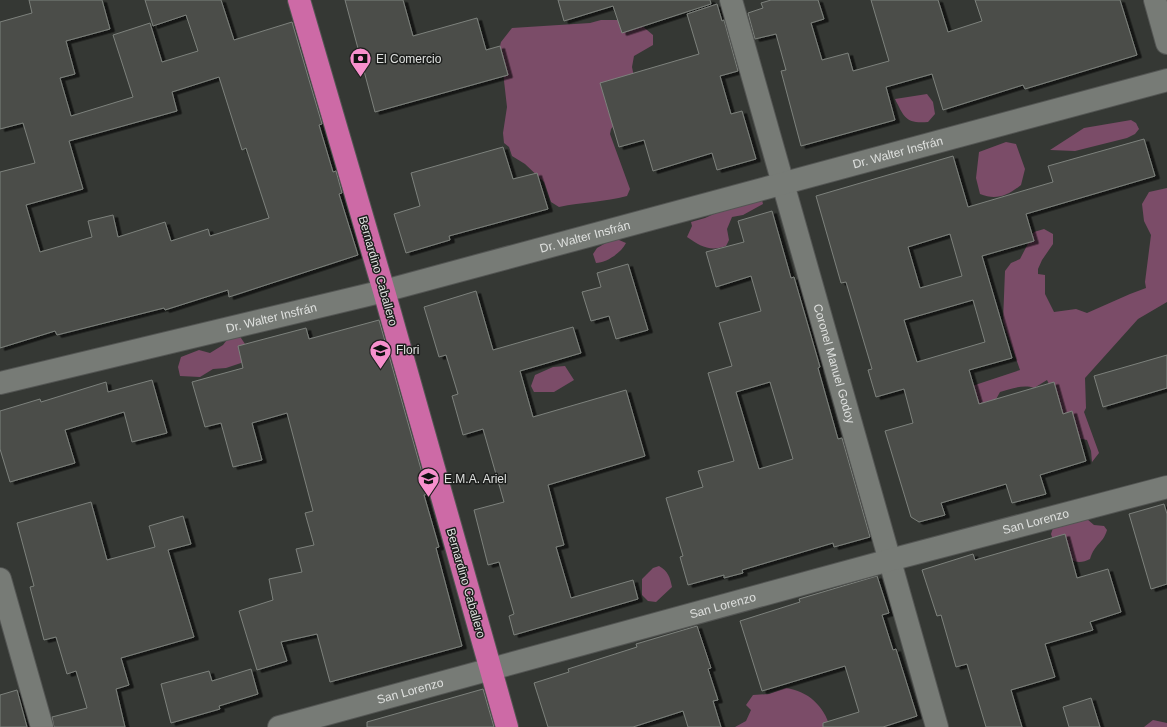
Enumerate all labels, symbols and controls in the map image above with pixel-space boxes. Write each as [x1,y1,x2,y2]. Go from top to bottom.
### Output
bank icon: El Comercio [347,46,373,79]
place label: El Comercio [376,52,442,66]
street label: Dr. Walter Insfrán [851,134,945,171]
street label: Bernardino Caballero [356,215,400,328]
street label: Dr. Walter Insfrán [538,218,632,256]
street label: Dr. Walter Insfrán [224,300,318,336]
street label: Coronel Manuel Godoy [810,302,858,425]
school or university icon: Flori [367,337,393,370]
place label: Flori [396,343,419,357]
school or university icon: E.M.A. Ariel [415,466,441,499]
place label: E.M.A. Ariel [444,472,507,486]
street label: San Lorenzo [1001,506,1071,537]
street label: Bernardino Caballero [444,527,488,640]
street label: San Lorenzo [688,590,758,621]
street label: San Lorenzo [375,675,445,707]

